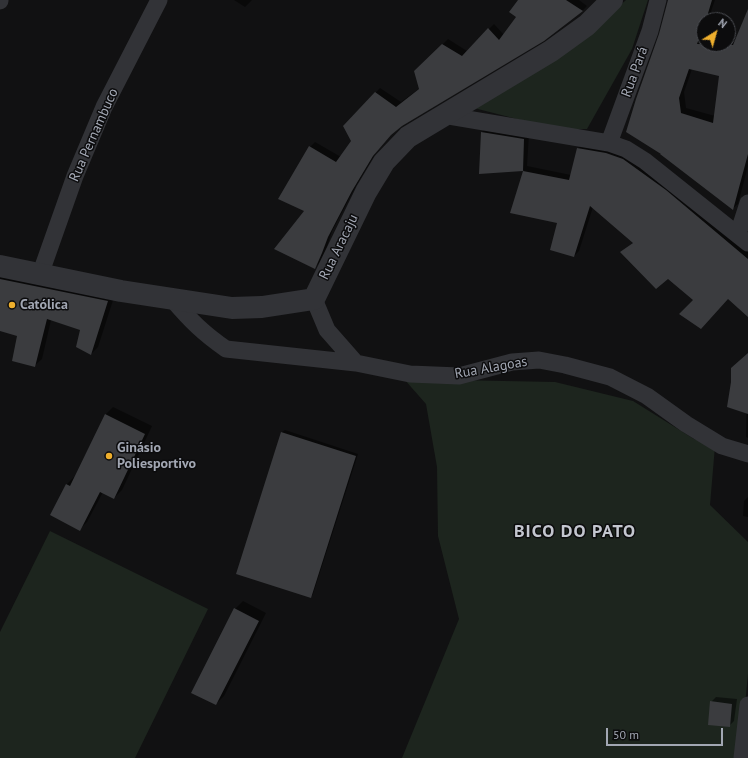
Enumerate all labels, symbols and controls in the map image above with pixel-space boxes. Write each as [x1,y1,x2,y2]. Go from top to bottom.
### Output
north arrow [696,12,736,52]
text: N [716,15,730,31]
street label: Rua Pará [618,45,652,99]
street label: Rua Pernambuco [66,86,122,184]
street label: Rua Aracaju [316,211,362,283]
place label: Católica [20,297,68,313]
marker: Católica [7,300,17,310]
street label: Rua Alagoas [453,353,529,383]
place label: Ginásio Poliesportivo [117,440,196,472]
marker: Ginásio Poliesportivo [104,451,114,461]
district label: BICO DO PATO [514,521,636,543]
scale bar [608,720,725,746]
text: 50 m [613,727,639,742]

